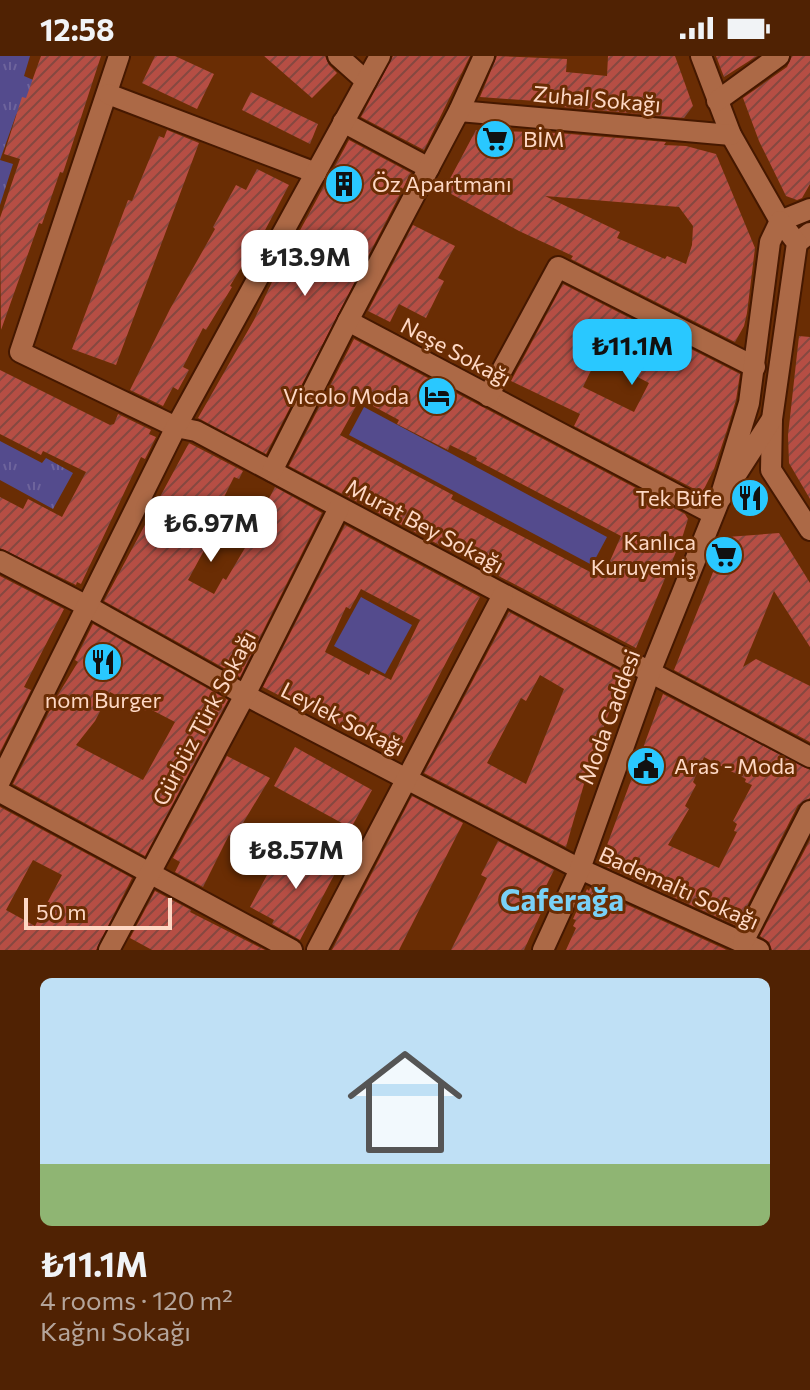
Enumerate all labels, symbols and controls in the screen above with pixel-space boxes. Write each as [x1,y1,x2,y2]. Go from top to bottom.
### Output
text: 12:58 [40,10,115,47]
street label: Zuhal Sokağı [532,79,662,118]
supermarket icon: BİM [474,118,516,160]
place label: BİM [523,125,564,152]
building icon: Öz Apartmanı [323,163,365,205]
place label: Öz Apartmanı [372,170,512,197]
pin: ₺13.9M [240,230,370,298]
text: ₺13.9M [259,240,351,271]
street label: Neşe Sokağı [396,311,516,392]
pin: ₺11.1M [567,319,697,387]
text: ₺11.1M [591,329,673,360]
hotel icon: Vicolo Moda [416,375,458,417]
place label: Vicolo Moda [283,382,409,409]
street label: Murat Bey Sokağı [342,473,509,579]
restaurant icon: Tek Büfe [729,477,771,519]
place label: Tek Büfe [636,484,722,511]
pin: ₺6.97M [146,496,276,564]
text: ₺6.97M [163,506,259,537]
place label: Kanlıca Kuruyemiş [591,528,696,580]
supermarket icon: Kanlıca Kuruyemiş [703,534,745,576]
street label: Gürbüz Türk Sokağı [146,626,261,810]
restaurant icon: nom Burger [82,641,124,683]
street label: Moda Caddesi [572,646,645,788]
street label: Leylek Sokağı [277,676,410,761]
place label: nom Burger [45,686,161,713]
public building icon: Aras - Moda [625,745,667,787]
place label: Aras - Moda [674,752,795,779]
pin: ₺8.57M [231,823,361,891]
text: ₺8.57M [248,833,344,864]
street label: Bademaltı Sokağı [595,840,763,935]
district label: Caferağa [500,880,624,917]
scale bar [24,894,172,930]
text: 50 m [36,898,86,925]
icon: home [333,1030,477,1174]
text: ₺11.1M [40,1242,148,1284]
text: 4 rooms · 120 m² [40,1284,233,1315]
text: Kağnı Sokağı [40,1315,191,1346]

